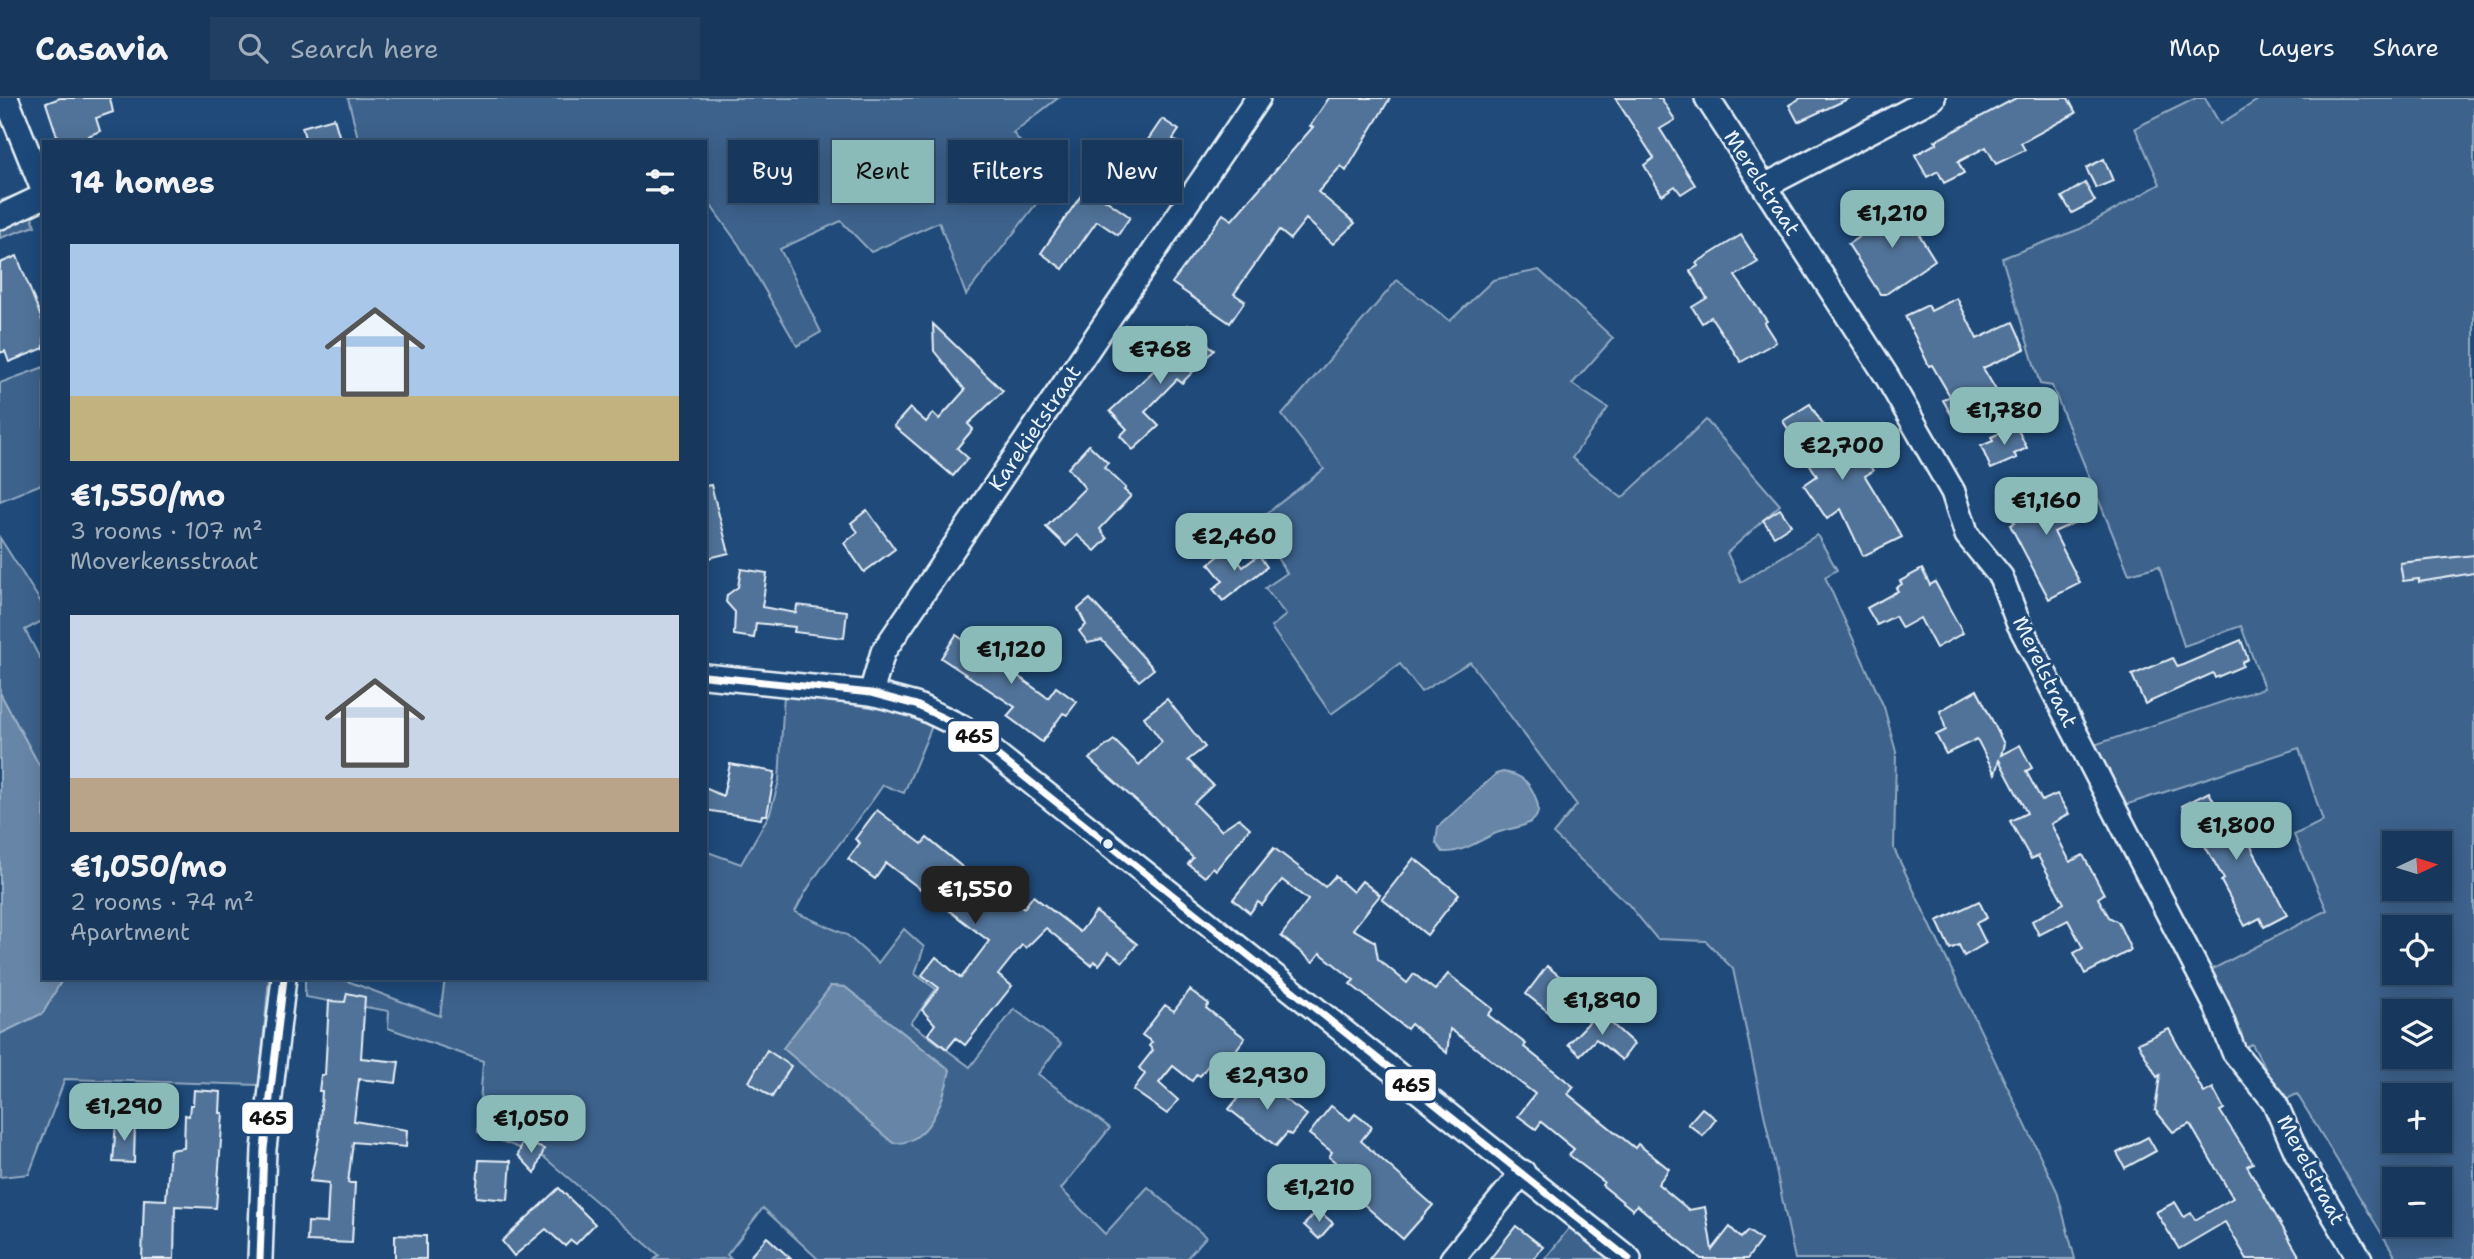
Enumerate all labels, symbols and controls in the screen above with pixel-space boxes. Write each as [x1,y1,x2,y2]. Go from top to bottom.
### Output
search box [210,17,700,80]
text: Casavia [35,26,168,71]
icon: search [234,29,272,67]
text: Search here [290,31,439,66]
text: Map [2169,32,2220,64]
text: Layers [2258,32,2335,64]
text: Share [2373,32,2439,64]
street label: Merelstraat [1717,125,1807,241]
chip: Buy [728,140,818,203]
chip: Rent [832,140,934,203]
chip: Filters [948,140,1068,203]
chip: New [1082,140,1182,203]
text: 14 homes [70,162,215,203]
icon: filters [641,163,679,201]
pin: €1,210 [1835,190,1949,250]
text: €1,210 [1856,198,1928,228]
icon: home [312,289,438,415]
pin: €768 [1119,327,1201,386]
text: €768 [1128,334,1192,364]
street label: Karekietstraat [982,359,1088,497]
pin: €1,780 [1947,388,2061,447]
text: €1,780 [1966,395,2042,425]
pin: €2,700 [1785,422,1899,482]
text: €2,700 [1800,430,1884,460]
text: €1,550/mo [70,475,226,516]
pin: €1,160 [1989,478,2103,537]
text: €1,160 [2011,485,2081,515]
pin: €2,460 [1177,514,1291,573]
text: 3 rooms · 107 m² [70,516,263,546]
text: €2,460 [1191,521,1277,551]
text: Moverkensstraat [70,546,259,576]
street label: Merelstraat [2006,612,2084,732]
pin: €1,120 [954,626,1068,686]
text: €1,120 [976,634,1046,664]
icon: home [312,660,438,786]
line badge: 465 [947,720,1000,753]
text: 465 [955,724,993,749]
pin: €1,800 [2179,802,2293,862]
text: €1,800 [2197,810,2275,840]
north arrow [2382,831,2452,901]
map controls [2382,831,2452,1237]
unlabelled marker [1101,837,1115,851]
text: €1,050/mo [70,846,227,887]
pin: €1,550 [918,866,1032,926]
text: €1,550 [937,874,1013,904]
text: 2 rooms · 74 m² [70,887,254,917]
button: locate [2382,915,2452,985]
text: Apartment [70,917,190,947]
pin: €1,890 [1545,978,1659,1037]
text: €1,890 [1563,985,1641,1015]
button: layers [2382,999,2452,1069]
pin: €2,930 [1210,1052,1324,1112]
text: €2,930 [1225,1060,1309,1090]
line badge: 465 [1384,1068,1437,1102]
text: 465 [1392,1073,1430,1098]
button: + [2382,1083,2452,1153]
pin: €1,290 [67,1084,181,1143]
text: €1,290 [85,1091,163,1121]
pin: €1,050 [474,1096,588,1155]
line badge: 465 [241,1101,294,1135]
text: €1,050 [493,1103,569,1133]
text: 465 [249,1106,287,1131]
street label: Merelstraat [2270,1110,2352,1230]
pin: €1,210 [1262,1164,1376,1224]
button: − [2382,1167,2452,1237]
text: €1,210 [1283,1172,1355,1202]

